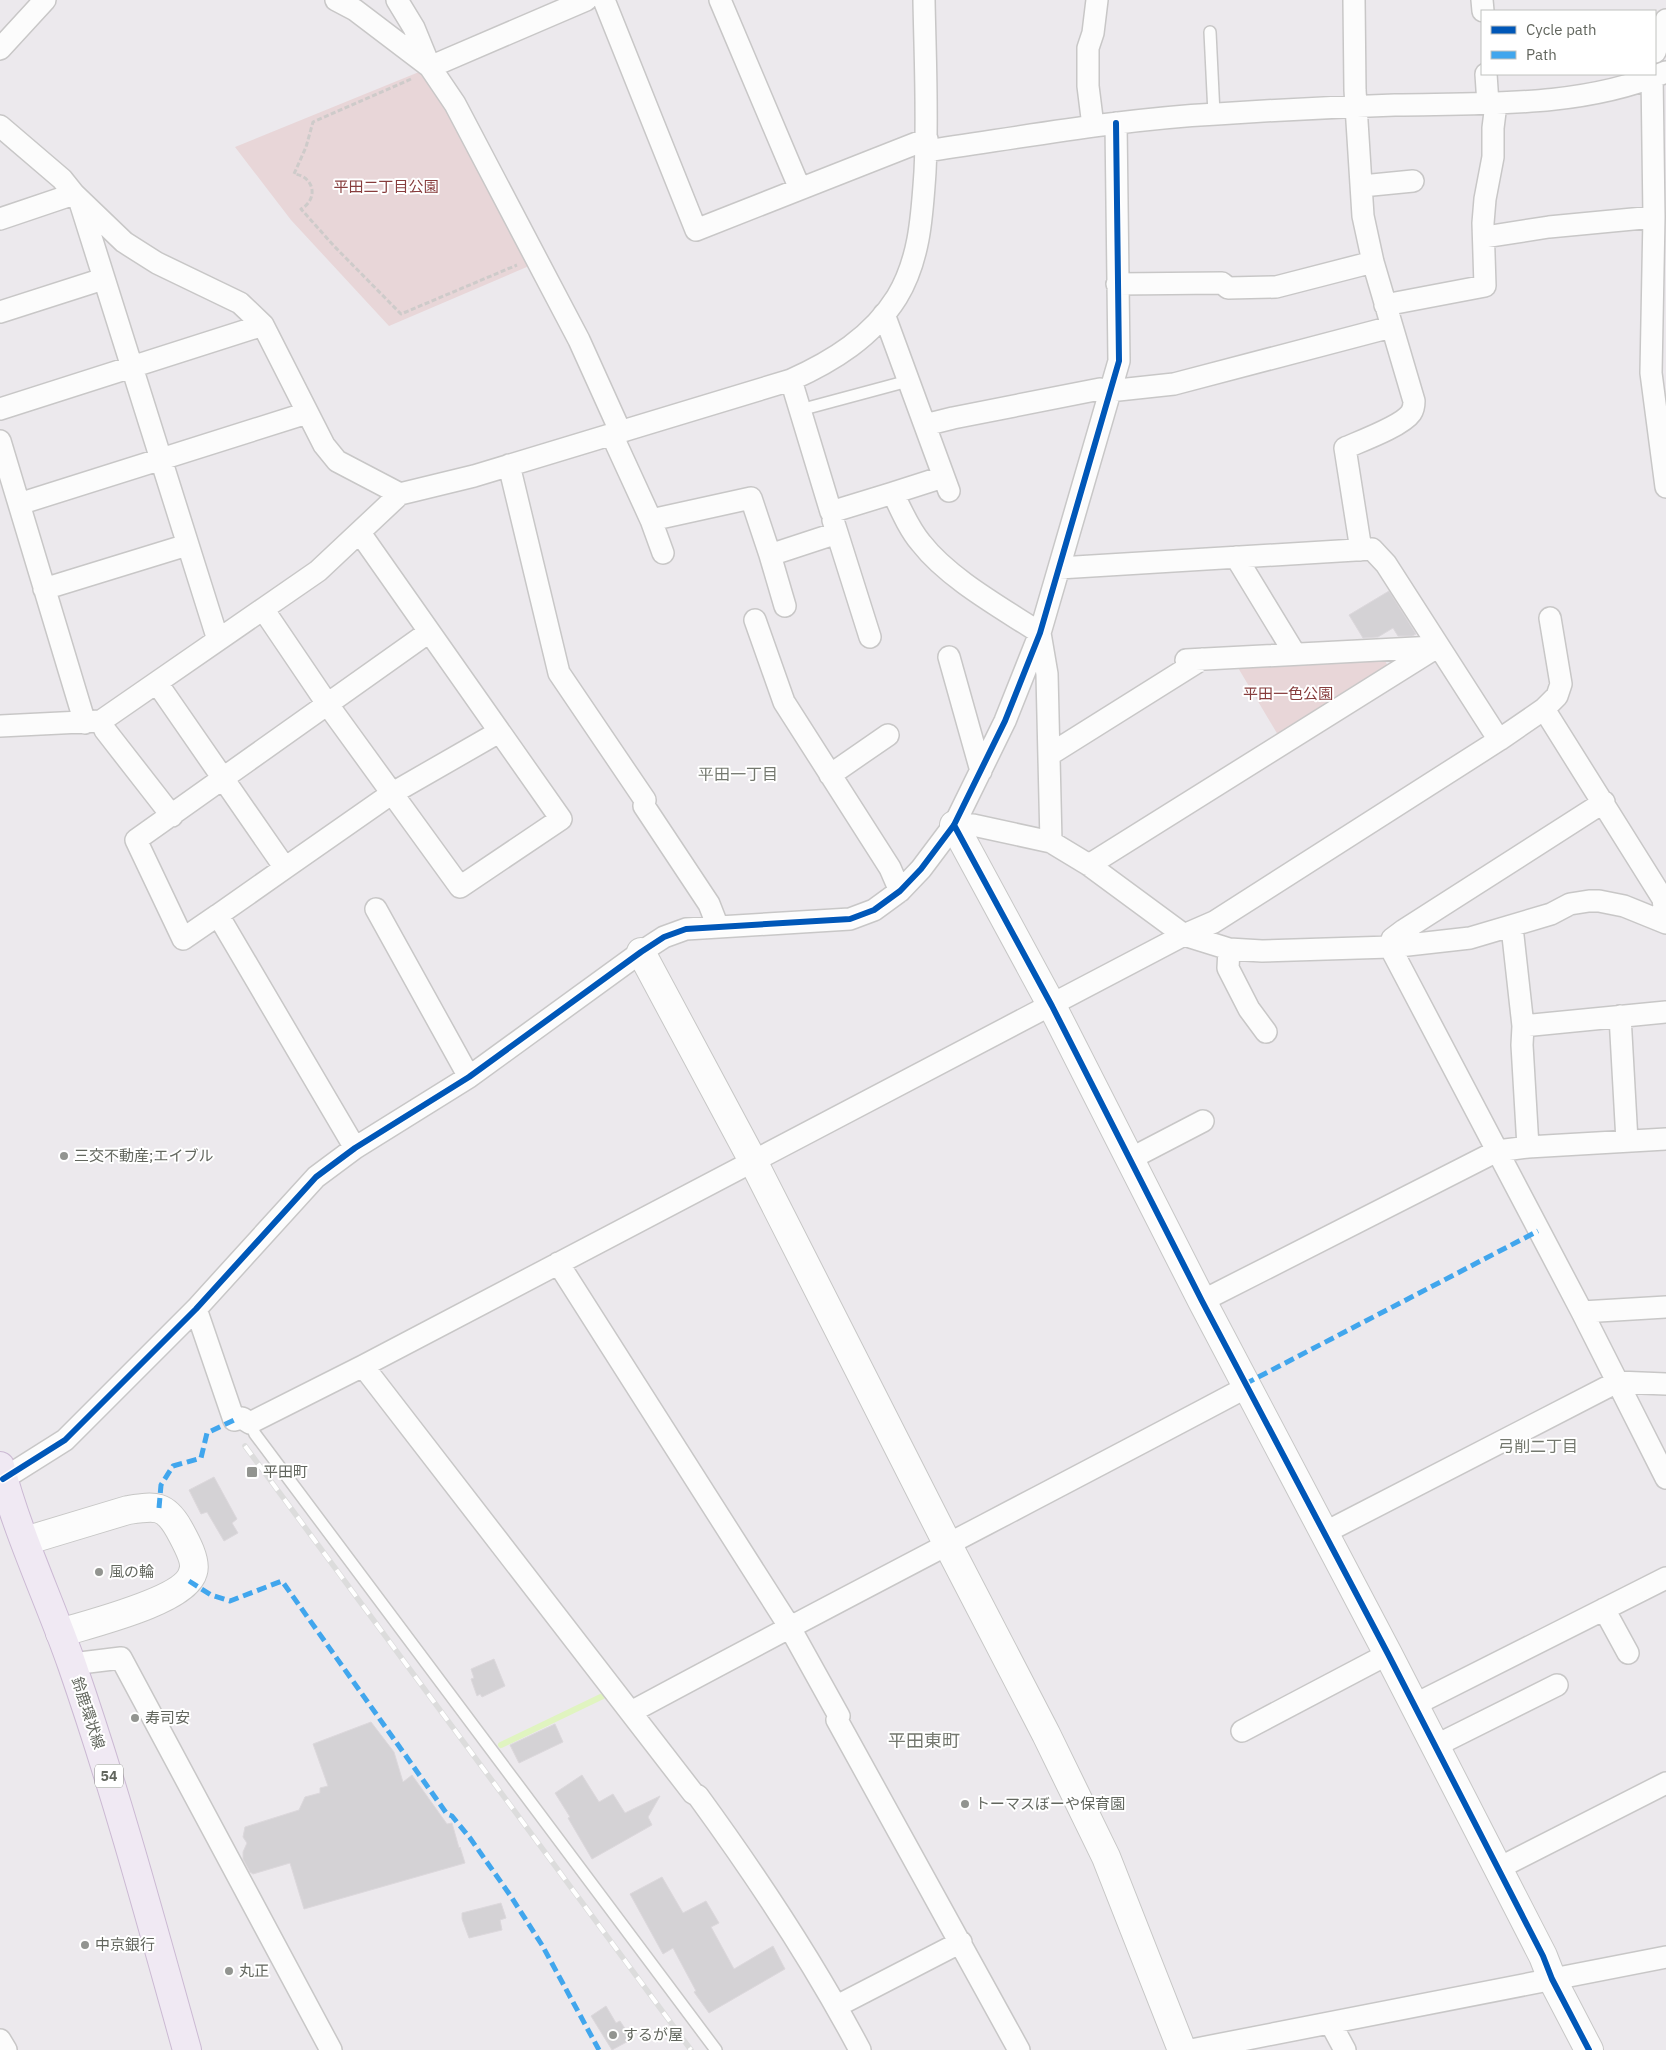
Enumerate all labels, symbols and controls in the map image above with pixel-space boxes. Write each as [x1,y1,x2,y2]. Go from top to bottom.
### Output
legend [1481,10,1656,75]
text: Cycle path [1526,20,1597,39]
text: Path [1526,45,1557,64]
park label: 平田二丁目公園 [333,177,439,196]
park label: 平田一色公園 [1243,684,1333,703]
district label: 平田一丁目 [698,764,778,784]
place label: 三交不動産;エイブル [74,1146,213,1165]
marker: 三交不動産;エイブル [58,1150,70,1162]
district label: 弓削二丁目 [1498,1436,1578,1456]
place label: 平田町 [263,1462,308,1481]
marker: 平田町 [245,1465,259,1479]
place label: 風の輪 [109,1562,154,1581]
marker: 風の輪 [93,1566,105,1578]
street label: 鈴鹿環状線 [68,1674,109,1751]
place label: 寿司安 [145,1708,190,1727]
marker: 寿司安 [129,1712,141,1724]
district label: 平田東町 [888,1729,960,1752]
road number: 54 [95,1764,123,1788]
place label: トーマスぼーや保育園 [975,1794,1125,1813]
marker: トーマスぼーや保育園 [959,1798,971,1810]
place label: 中京銀行 [95,1935,155,1954]
marker: 中京銀行 [79,1939,91,1951]
place label: 丸正 [239,1961,269,1980]
marker: 丸正 [223,1965,235,1977]
place label: するが屋 [623,2025,683,2044]
marker: するが屋 [607,2029,619,2041]

